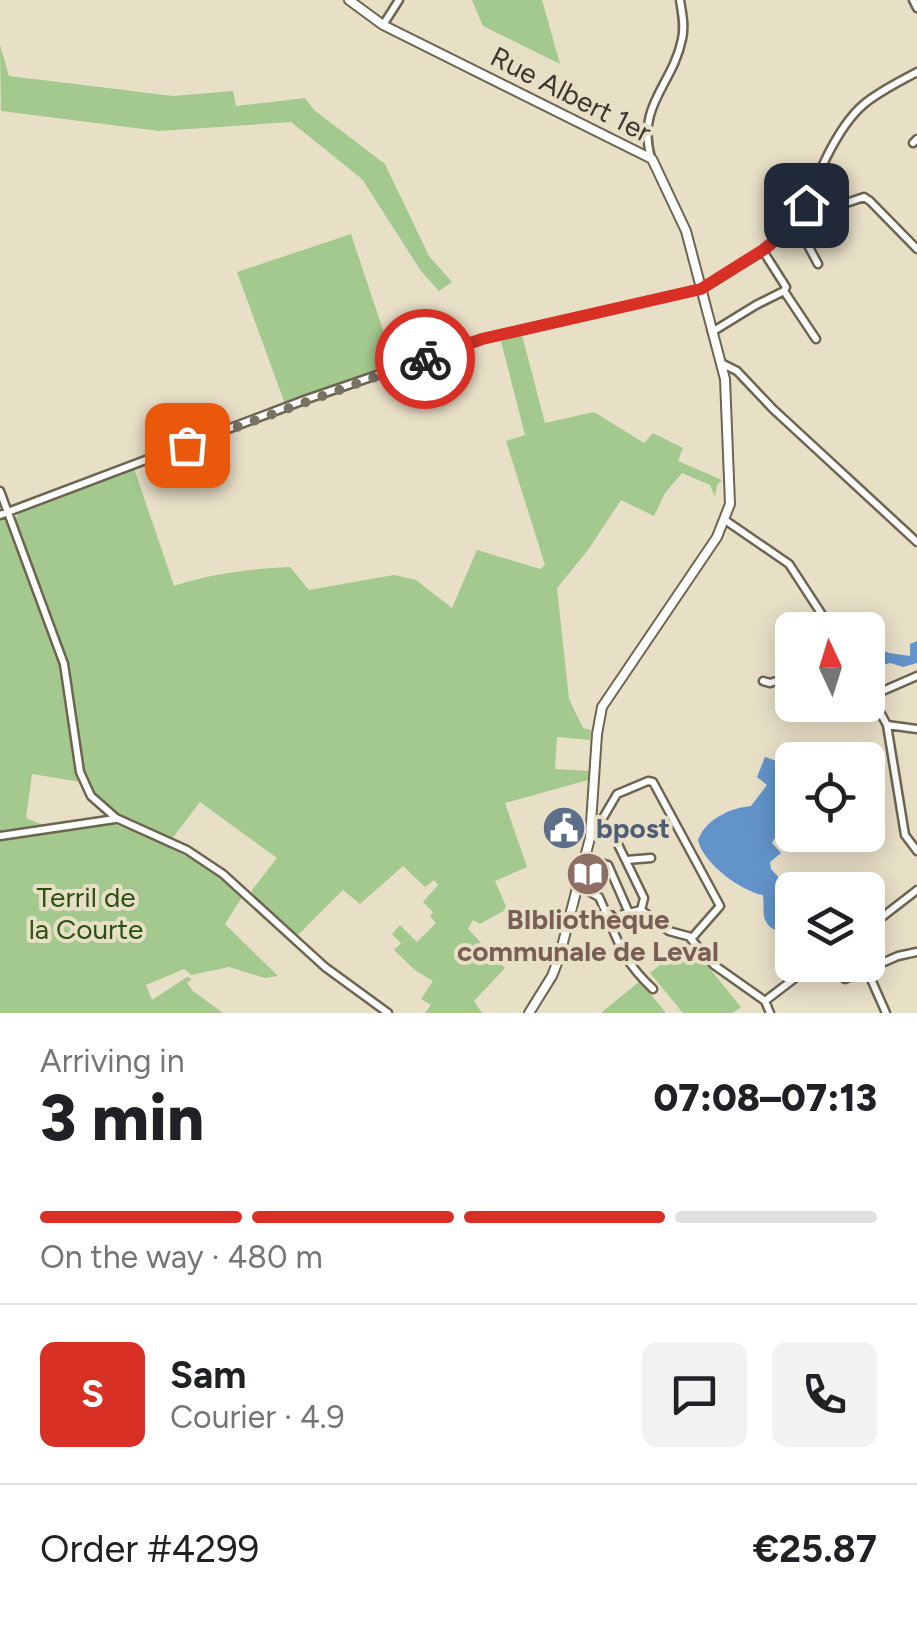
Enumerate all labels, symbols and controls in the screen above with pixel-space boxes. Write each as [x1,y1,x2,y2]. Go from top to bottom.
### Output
street label: Rue Albert 1er [485,39,657,149]
pin [764,163,849,248]
icon: home [779,178,834,233]
courier [375,309,475,409]
icon: bike [398,332,453,387]
pin [145,403,230,488]
icon: bag [160,418,215,473]
north arrow [775,612,885,722]
map controls [775,612,885,982]
button: locate [775,742,885,852]
public building icon: bpost [541,805,587,851]
place label: bpost [596,811,670,845]
library icon: BIbliothèque communale de Leval [565,851,611,897]
button: layers [775,872,885,982]
park label: Terril de la Courte [29,880,143,946]
place label: BIbliothèque communale de Leval [457,902,719,968]
text: Arriving in [40,1042,185,1080]
text: 07:08–07:13 [654,1075,877,1121]
text: 3 min [40,1078,204,1156]
text: On the way · 480 m [40,1238,323,1276]
button: chat [642,1342,747,1447]
button: phone [772,1342,877,1447]
text: Sam [170,1352,246,1398]
text: S [81,1371,104,1417]
text: Courier · 4.9 [170,1398,345,1436]
text: Order #4299 [40,1526,259,1572]
text: €25.87 [753,1526,877,1572]

